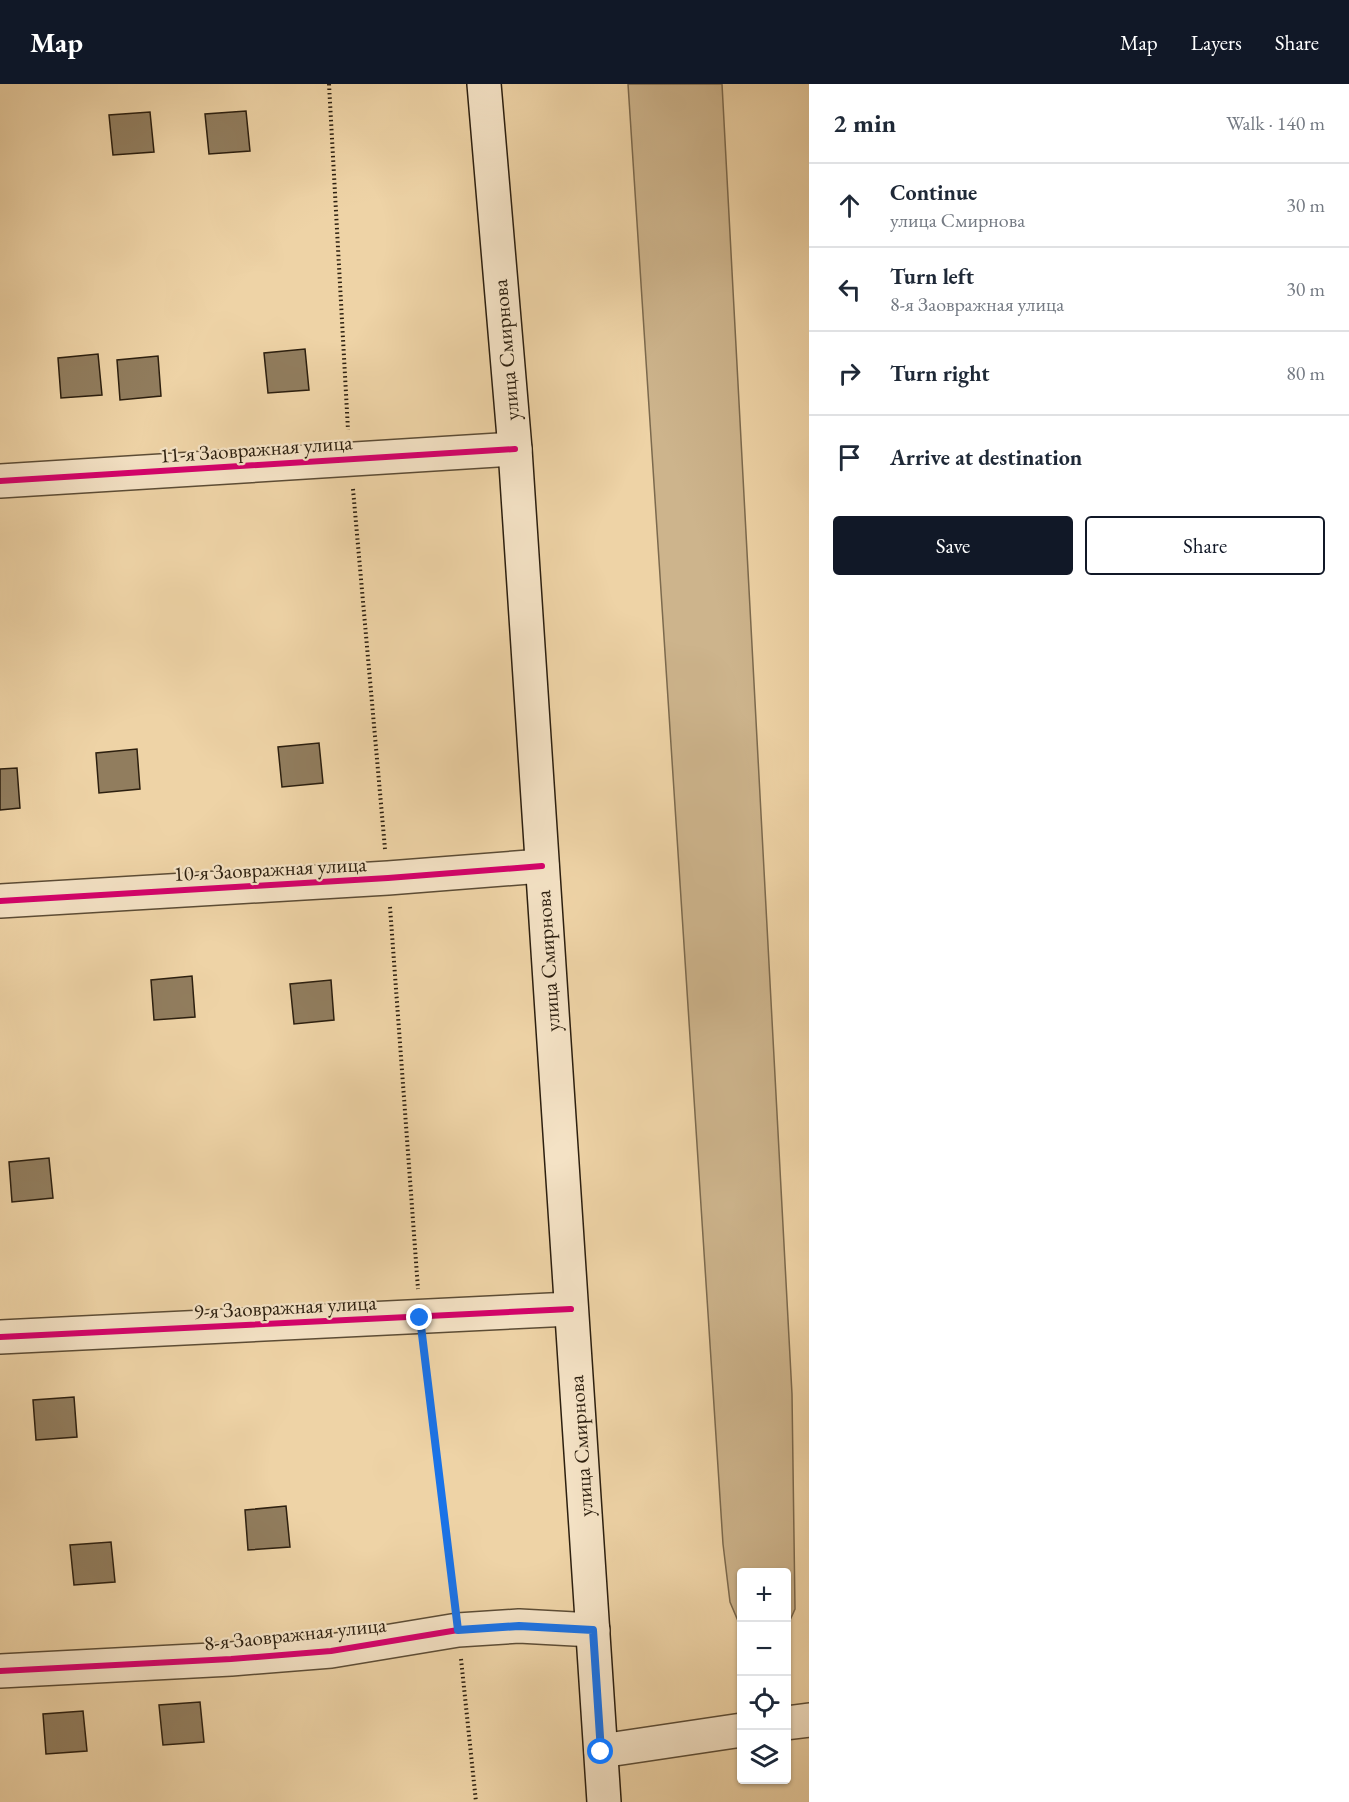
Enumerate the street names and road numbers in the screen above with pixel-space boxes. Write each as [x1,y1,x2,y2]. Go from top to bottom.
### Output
street label: улица Смирнова [486,278,525,422]
street label: 11-я Заовражная улица [159,428,354,469]
street label: 10-я Заовражная улица [173,850,368,887]
street label: улица Смирнова [529,889,566,1033]
street label: 9-я Заовражная улица [193,1288,378,1325]
street label: улица Смирнова [562,1374,599,1518]
street label: 8-я Заовражная улица [203,1610,388,1656]

